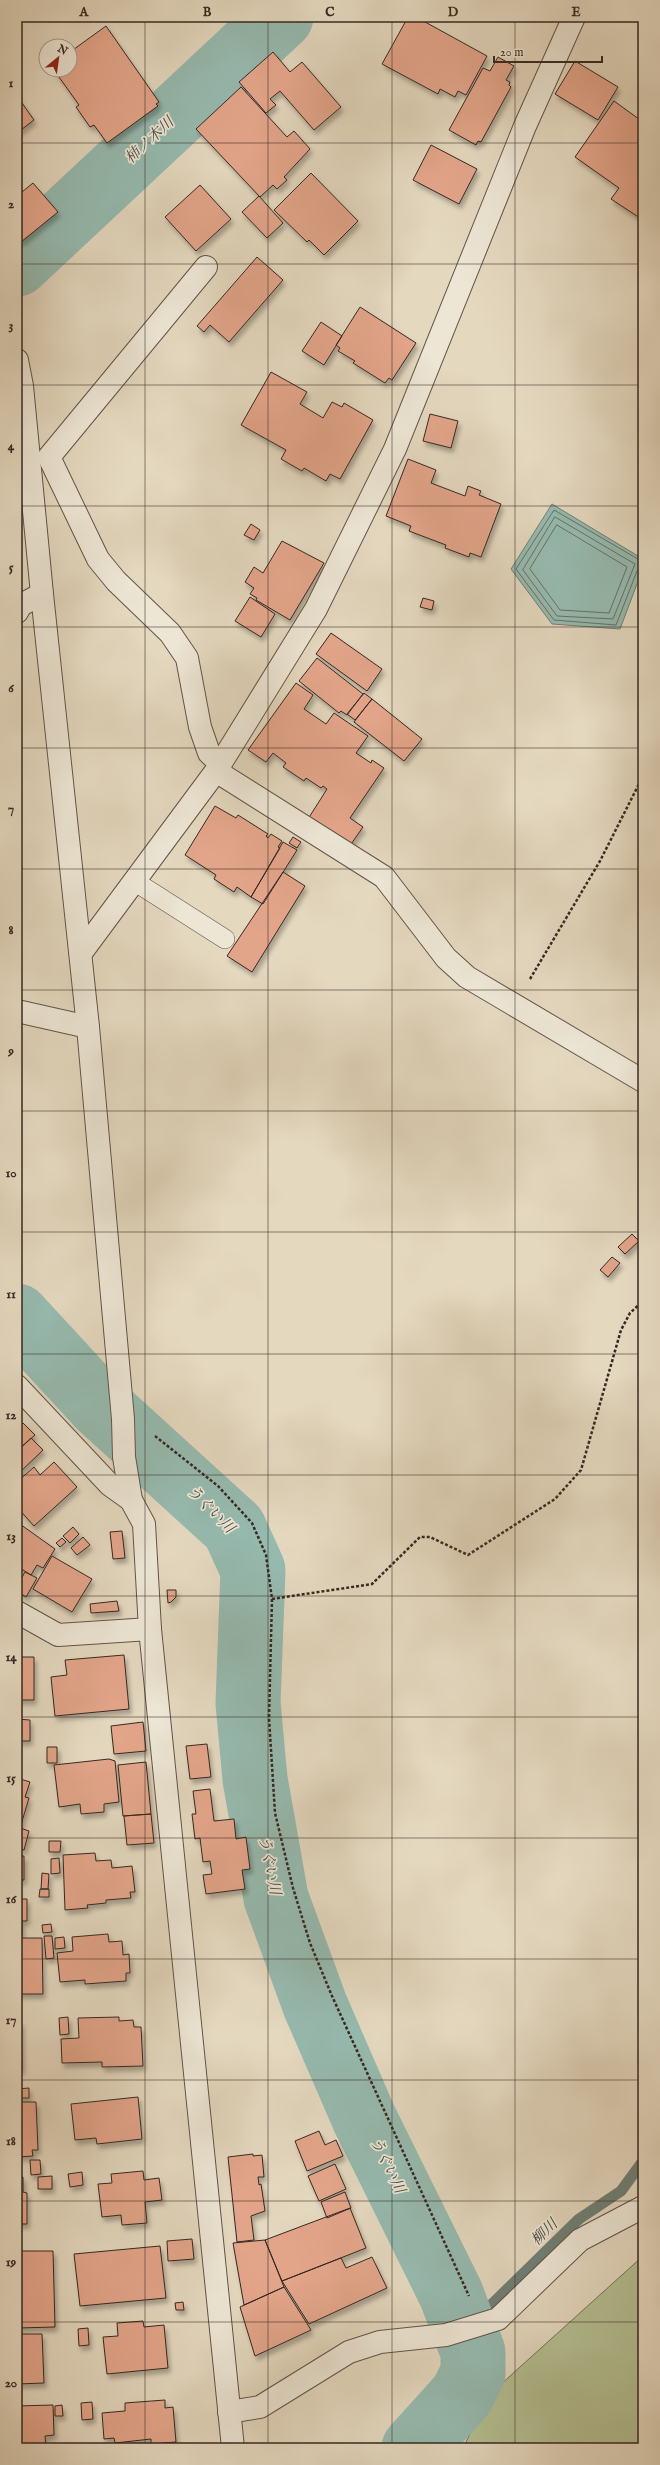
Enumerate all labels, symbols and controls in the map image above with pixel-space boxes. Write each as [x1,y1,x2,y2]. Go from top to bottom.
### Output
text: A [79,4,90,21]
text: B [203,4,212,21]
text: C [325,4,335,21]
text: D [448,4,459,21]
text: E [571,4,581,21]
north arrow [38,38,78,78]
scale bar [494,38,602,64]
text: N [54,41,70,59]
text: 20 m [500,45,523,60]
text: 1 [9,75,14,92]
water label: 柿ノ木川 [121,112,179,168]
text: 2 [8,196,14,213]
text: 3 [9,317,14,334]
text: 4 [8,438,15,455]
text: 5 [9,559,14,576]
text: 6 [8,680,14,697]
text: 7 [8,801,14,818]
text: 8 [8,922,14,939]
text: 9 [7,1043,14,1060]
text: 10 [5,1165,17,1182]
text: 11 [6,1286,16,1303]
text: 12 [6,1407,16,1424]
water label: うぐい川 [183,1481,240,1539]
text: 13 [6,1528,16,1545]
text: 14 [5,1649,17,1666]
text: 15 [6,1770,16,1787]
water label: うぐい川 [254,1834,285,1898]
text: 16 [6,1891,17,1908]
text: 17 [6,2012,16,2029]
text: 18 [6,2133,16,2150]
water label: うぐい川 [366,2134,410,2198]
water label: 柳川 [527,2214,563,2250]
text: 19 [6,2254,17,2271]
text: 20 [5,2375,17,2392]

